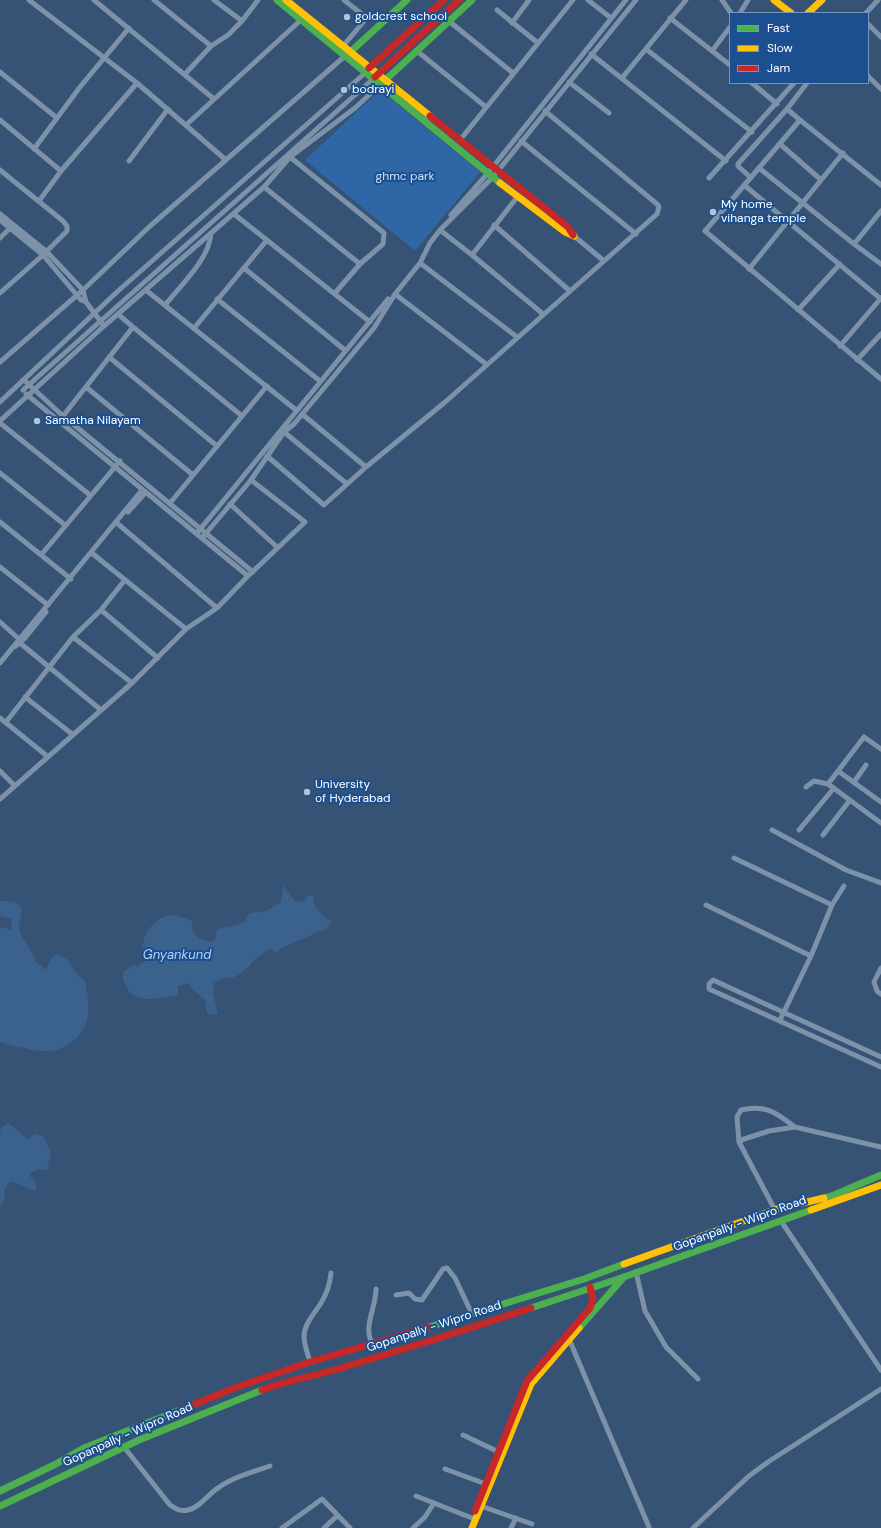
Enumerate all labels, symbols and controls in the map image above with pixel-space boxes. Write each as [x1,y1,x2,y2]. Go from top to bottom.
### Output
place label: goldcrest school [355,10,447,24]
marker: goldcrest school [342,12,352,22]
legend [729,12,869,84]
text: Fast [767,20,790,36]
text: Slow [767,40,793,56]
text: Jam [767,60,790,76]
place label: bodrayi [352,83,394,97]
marker: bodrayi [339,85,349,95]
park label: ghmc park [376,170,434,184]
place label: My home vihanga temple [721,198,806,226]
marker: My home vihanga temple [708,207,718,217]
place label: Samatha Nilayam [45,414,141,428]
marker: Samatha Nilayam [32,416,42,426]
place label: University of Hyderabad [315,778,391,806]
marker: University of Hyderabad [302,787,312,797]
water label: Gnyankund [143,948,211,964]
street label: Gopanpally - Wipro Road [672,1193,808,1255]
street label: Gopanpally - Wipro Road [365,1298,503,1356]
street label: Gopanpally - Wipro Road [61,1400,195,1470]

